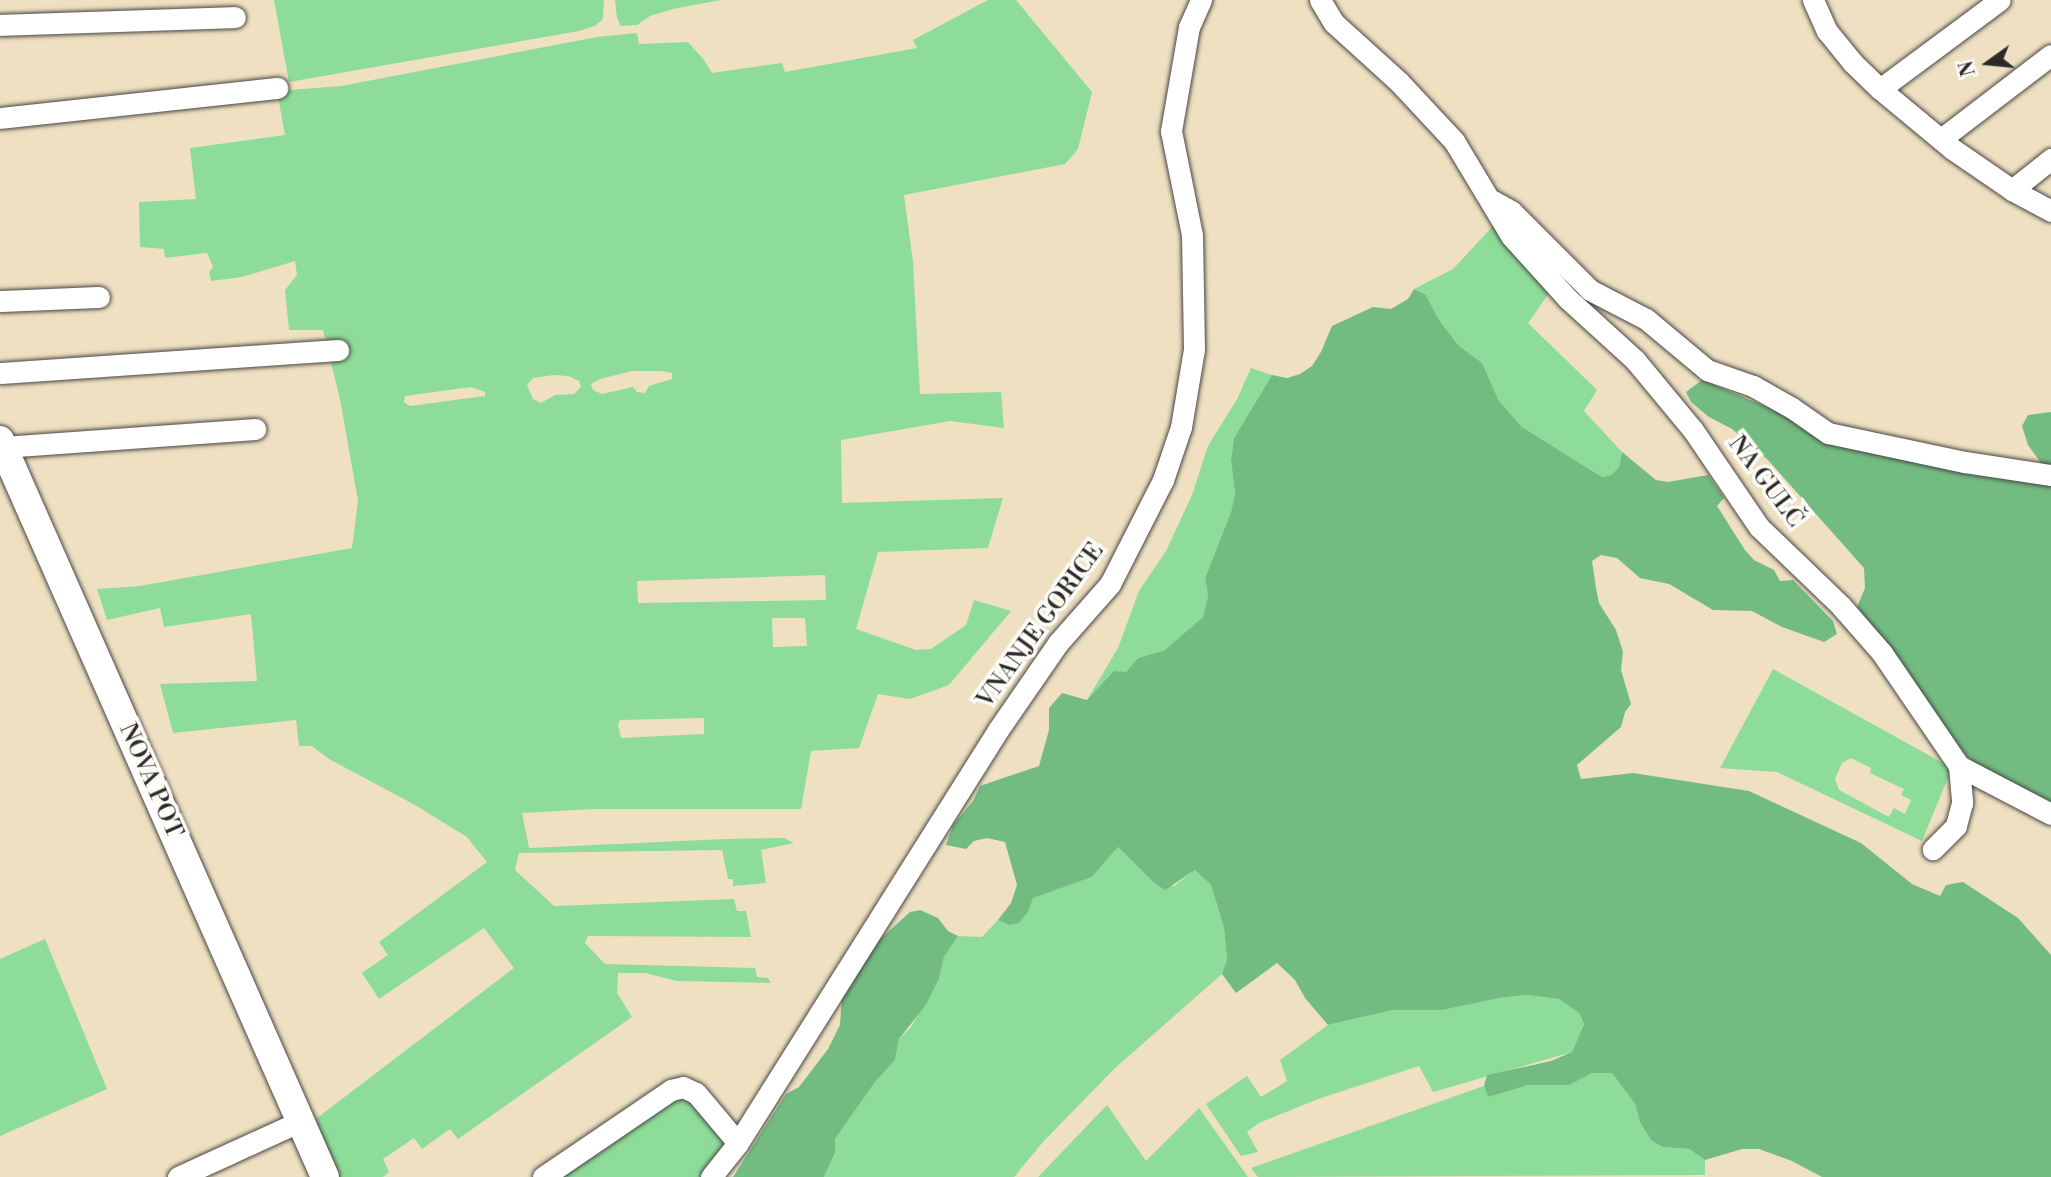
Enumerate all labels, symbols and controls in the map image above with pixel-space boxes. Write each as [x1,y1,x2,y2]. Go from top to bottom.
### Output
north arrow [1953,28,2023,98]
text: N [1954,58,1981,79]
street label: NA GULČ [1721,431,1809,533]
street label: VNANJE GORICE [971,538,1111,714]
street label: NOVA POT [112,719,188,843]

